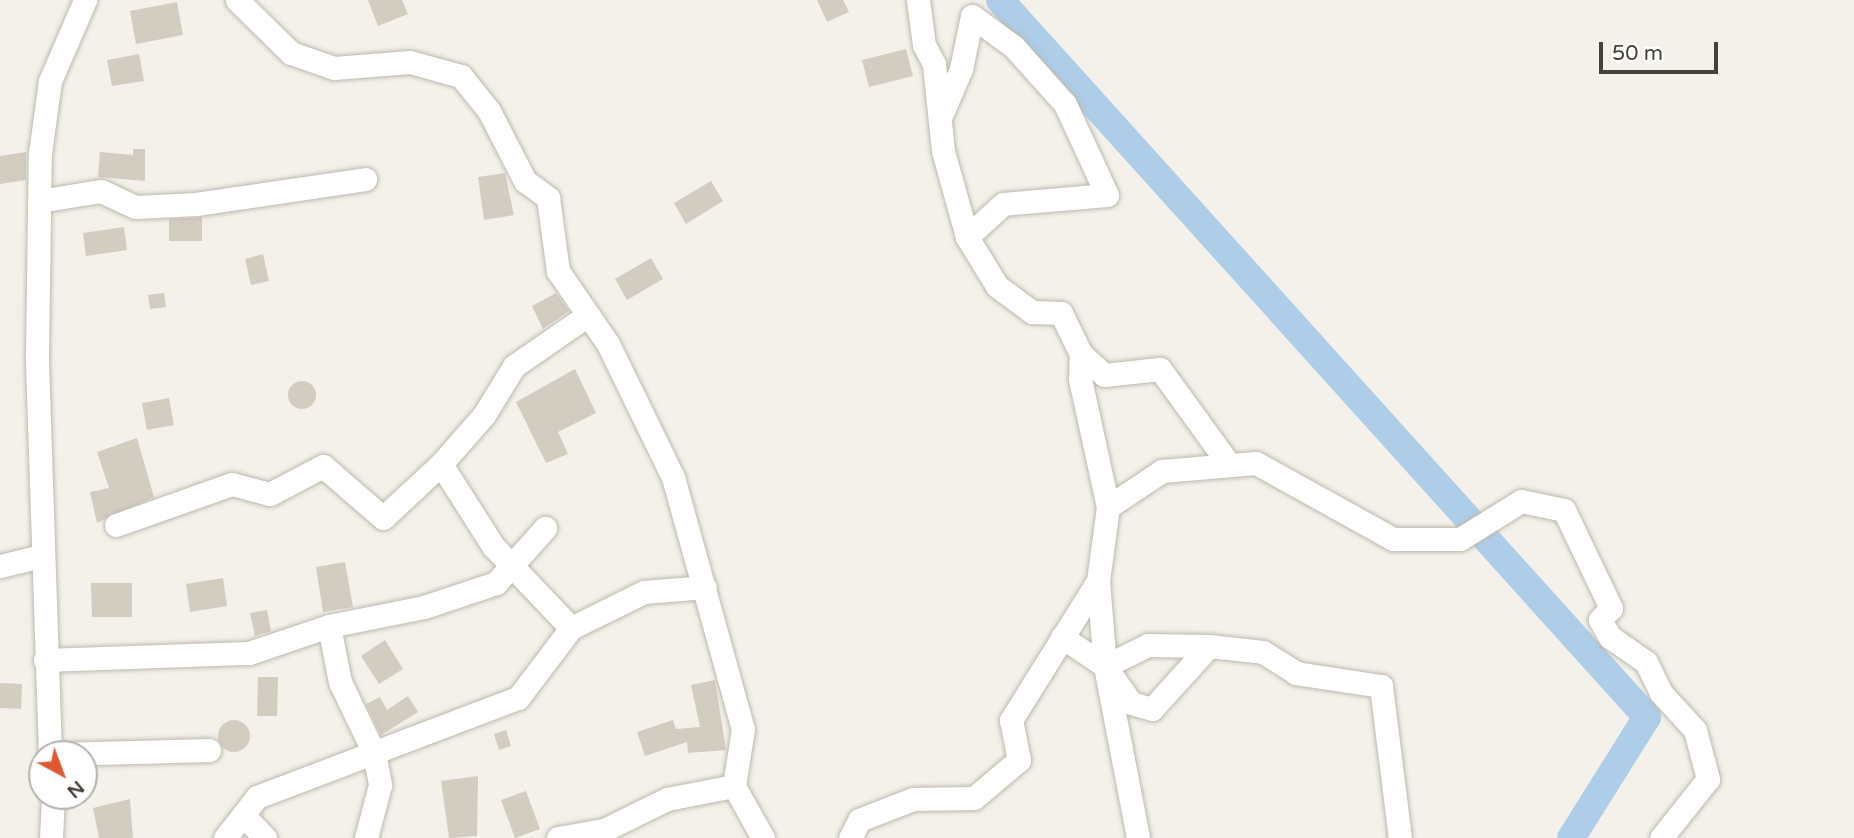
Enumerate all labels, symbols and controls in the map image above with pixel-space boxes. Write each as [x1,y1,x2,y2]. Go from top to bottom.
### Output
scale bar [1602,28,1721,72]
text: 50 m [1612,41,1663,66]
north arrow [28,740,98,810]
text: N [62,776,88,803]

